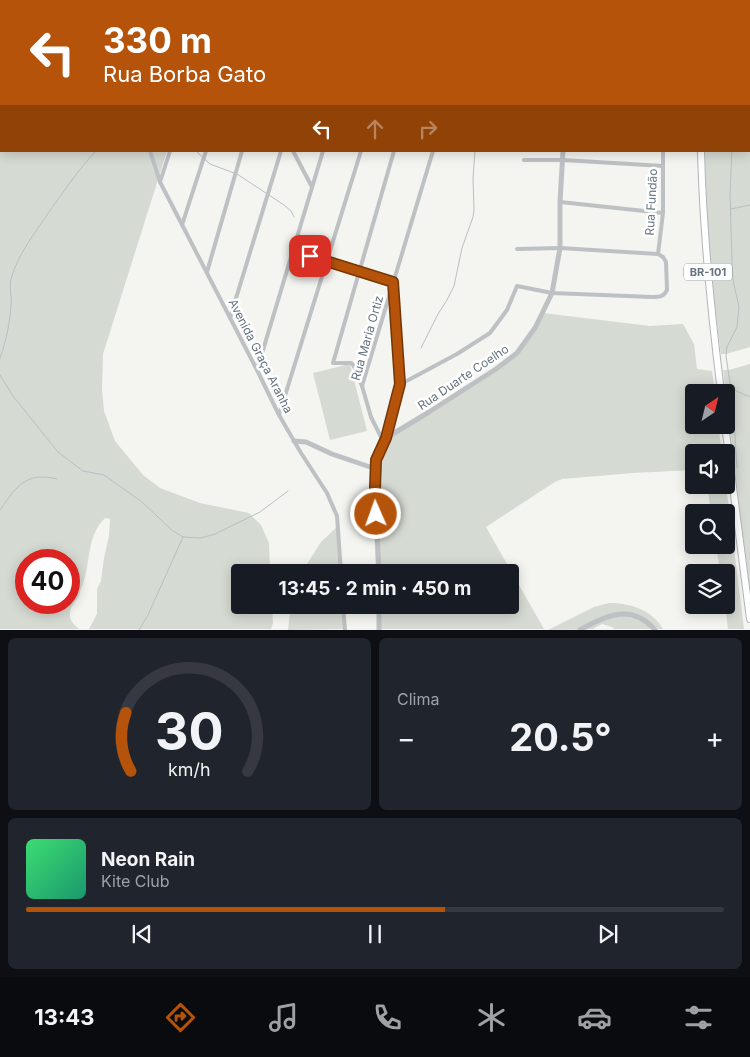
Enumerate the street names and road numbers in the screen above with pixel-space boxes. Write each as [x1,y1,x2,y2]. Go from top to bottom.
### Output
street label: Rua Fundão [642,168,660,236]
road number: BR-101 [684,264,732,280]
street label: Rua Maria Ortiz [348,294,386,382]
street label: Avenida Graça Aranha [226,296,296,416]
street label: Rua Duarte Coelho [415,341,511,413]

